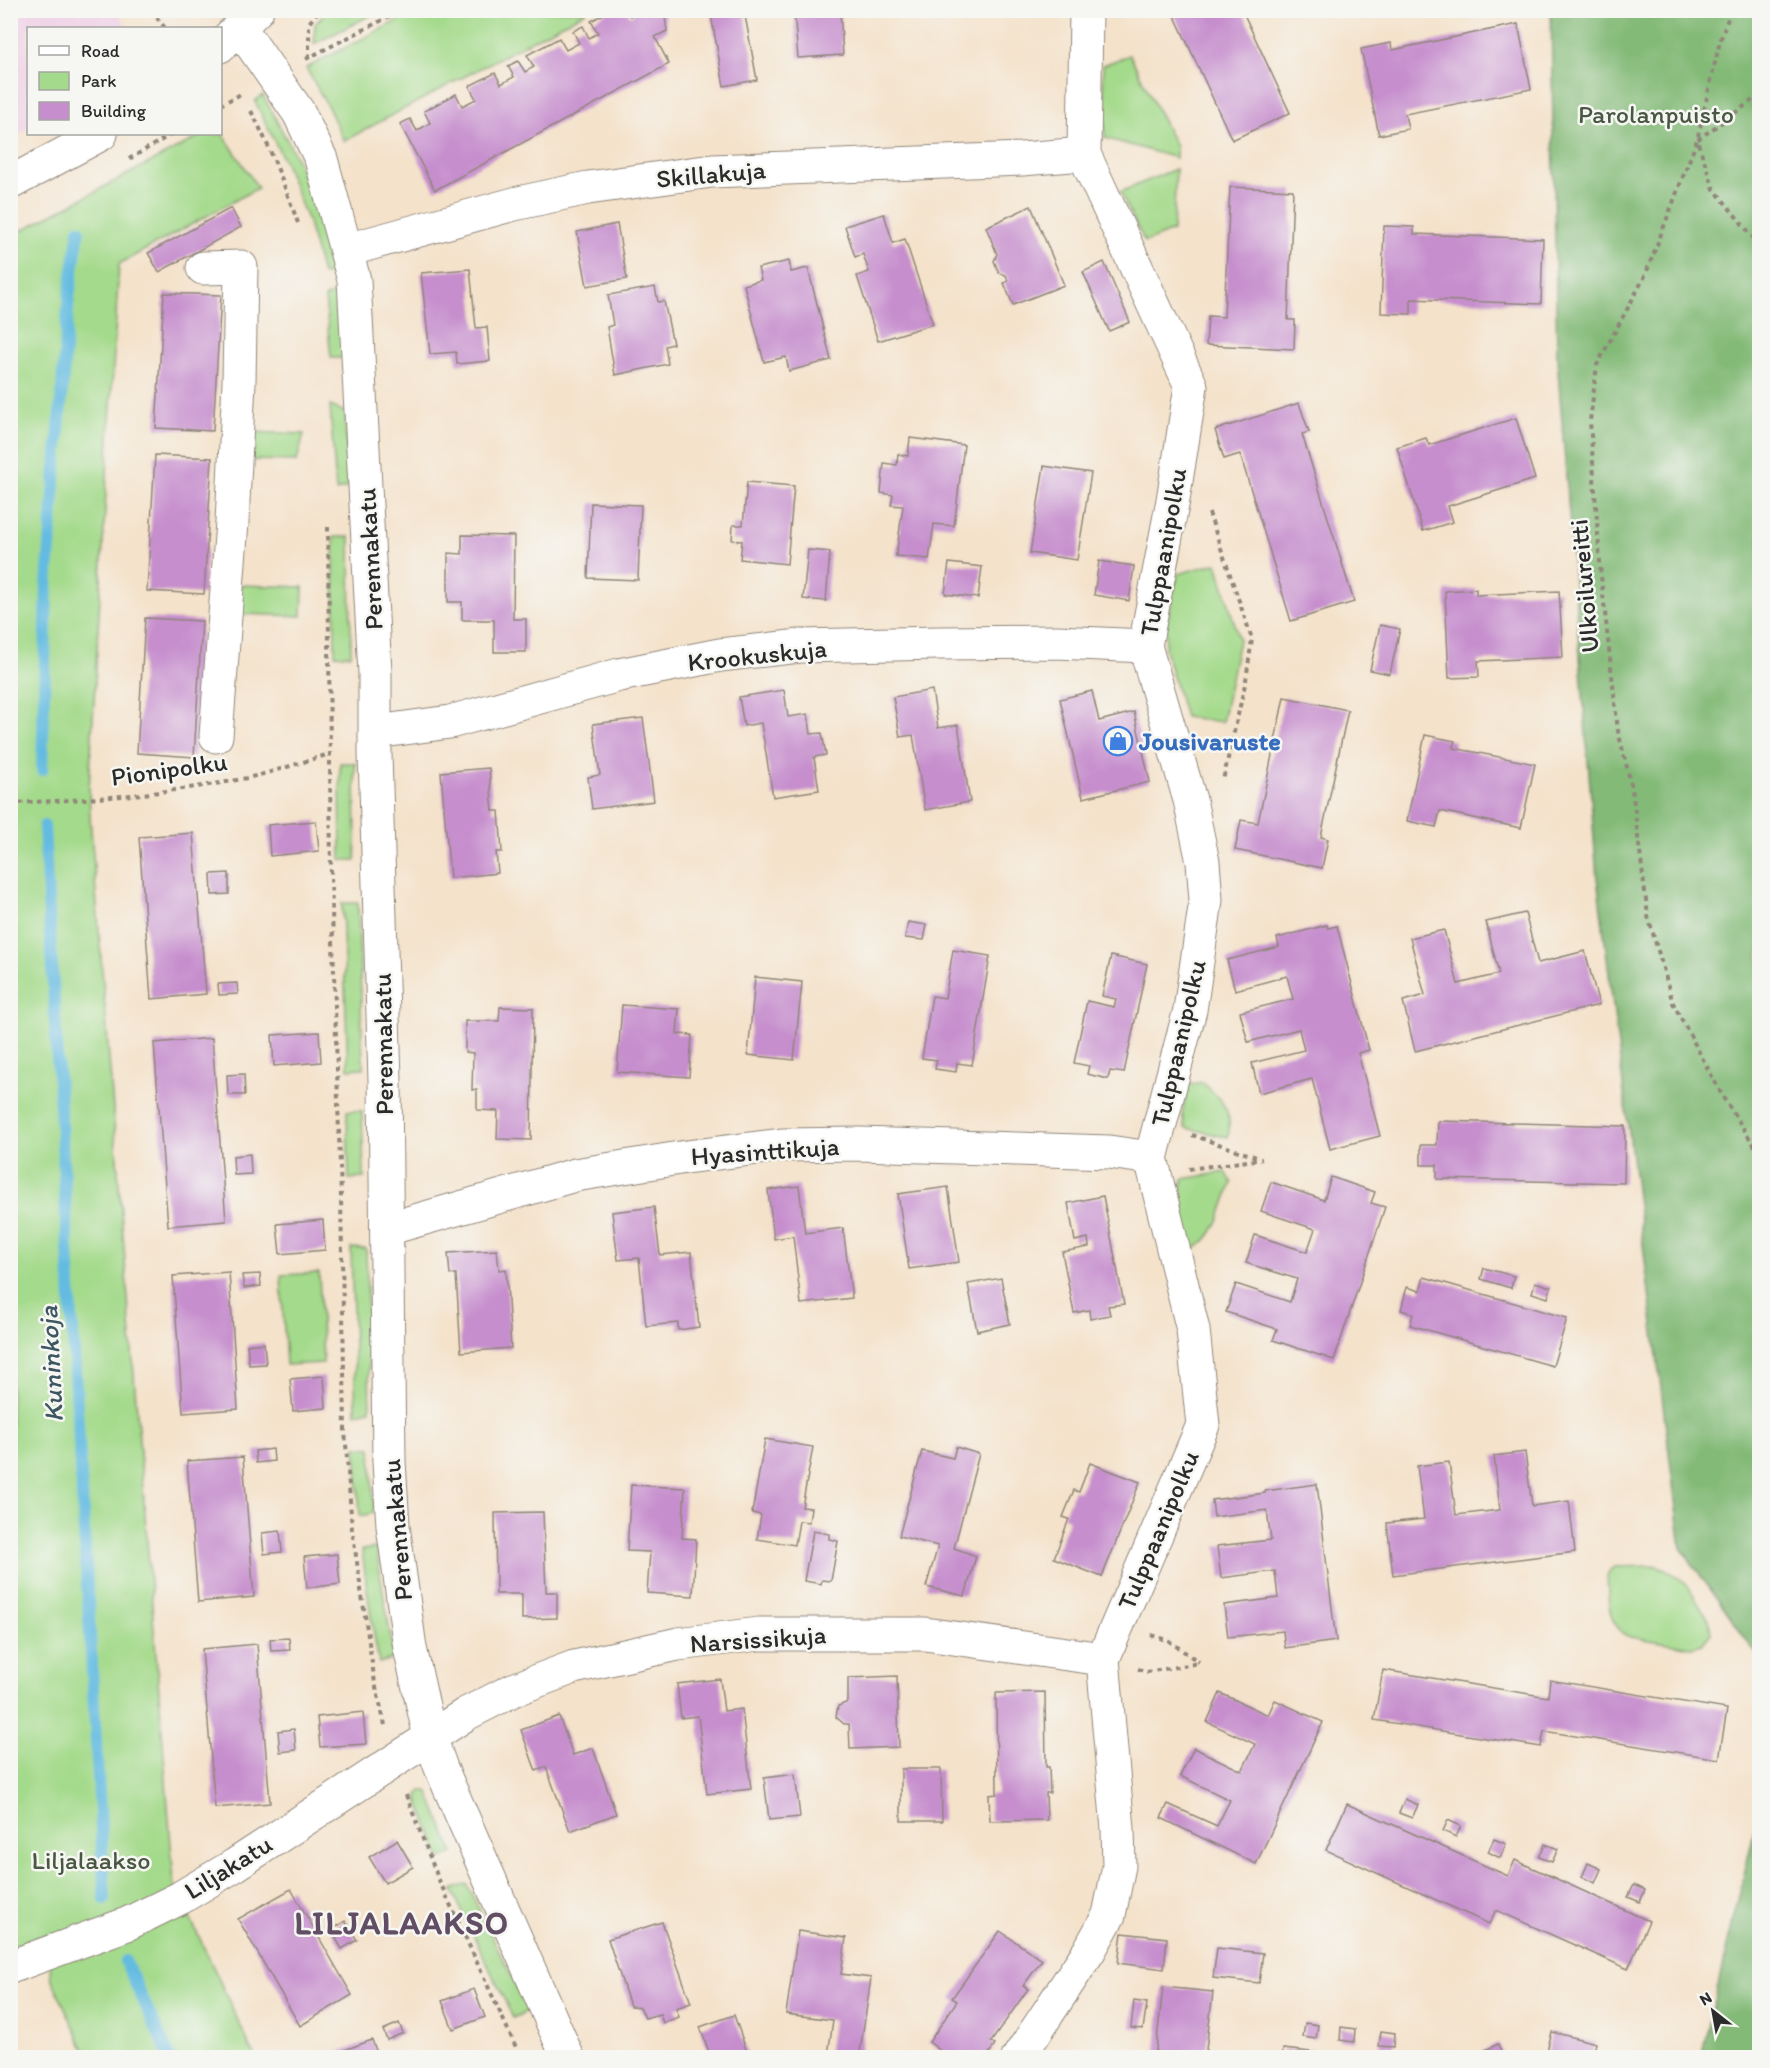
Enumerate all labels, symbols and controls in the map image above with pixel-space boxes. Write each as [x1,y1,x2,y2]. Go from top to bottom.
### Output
legend [27,27,222,135]
text: Road [81,40,120,62]
text: Park [81,70,116,92]
park label: Parolanpuisto [1578,98,1734,130]
text: Building [81,100,147,122]
street label: Skillakuja [655,153,768,195]
street label: Tulppaanipolku [1132,466,1194,638]
street label: Perennakatu [350,487,390,631]
street label: Ulkoilureitti [1562,518,1606,654]
street label: Krookuskuja [686,632,828,678]
shop icon: Jousivaruste [1102,725,1134,757]
place label: Jousivaruste [1138,725,1281,757]
street label: Pionipolku [109,745,229,793]
street label: Tulppaanipolku [1143,957,1213,1129]
street label: Perennakatu [366,973,400,1115]
street label: Hyasinttikuja [690,1130,840,1172]
water label: Kuninkoja [31,1304,70,1423]
street label: Tulppaanipolku [1110,1446,1206,1614]
street label: Perennakatu [375,1458,419,1602]
street label: Narsissikuja [689,1618,827,1660]
street label: Liljakatu [178,1828,278,1906]
park label: Liljalaakso [32,1844,150,1876]
district label: LILJALAAKSO [294,1904,510,1942]
north arrow [1683,1981,1743,2041]
text: N [1696,1988,1715,2009]

